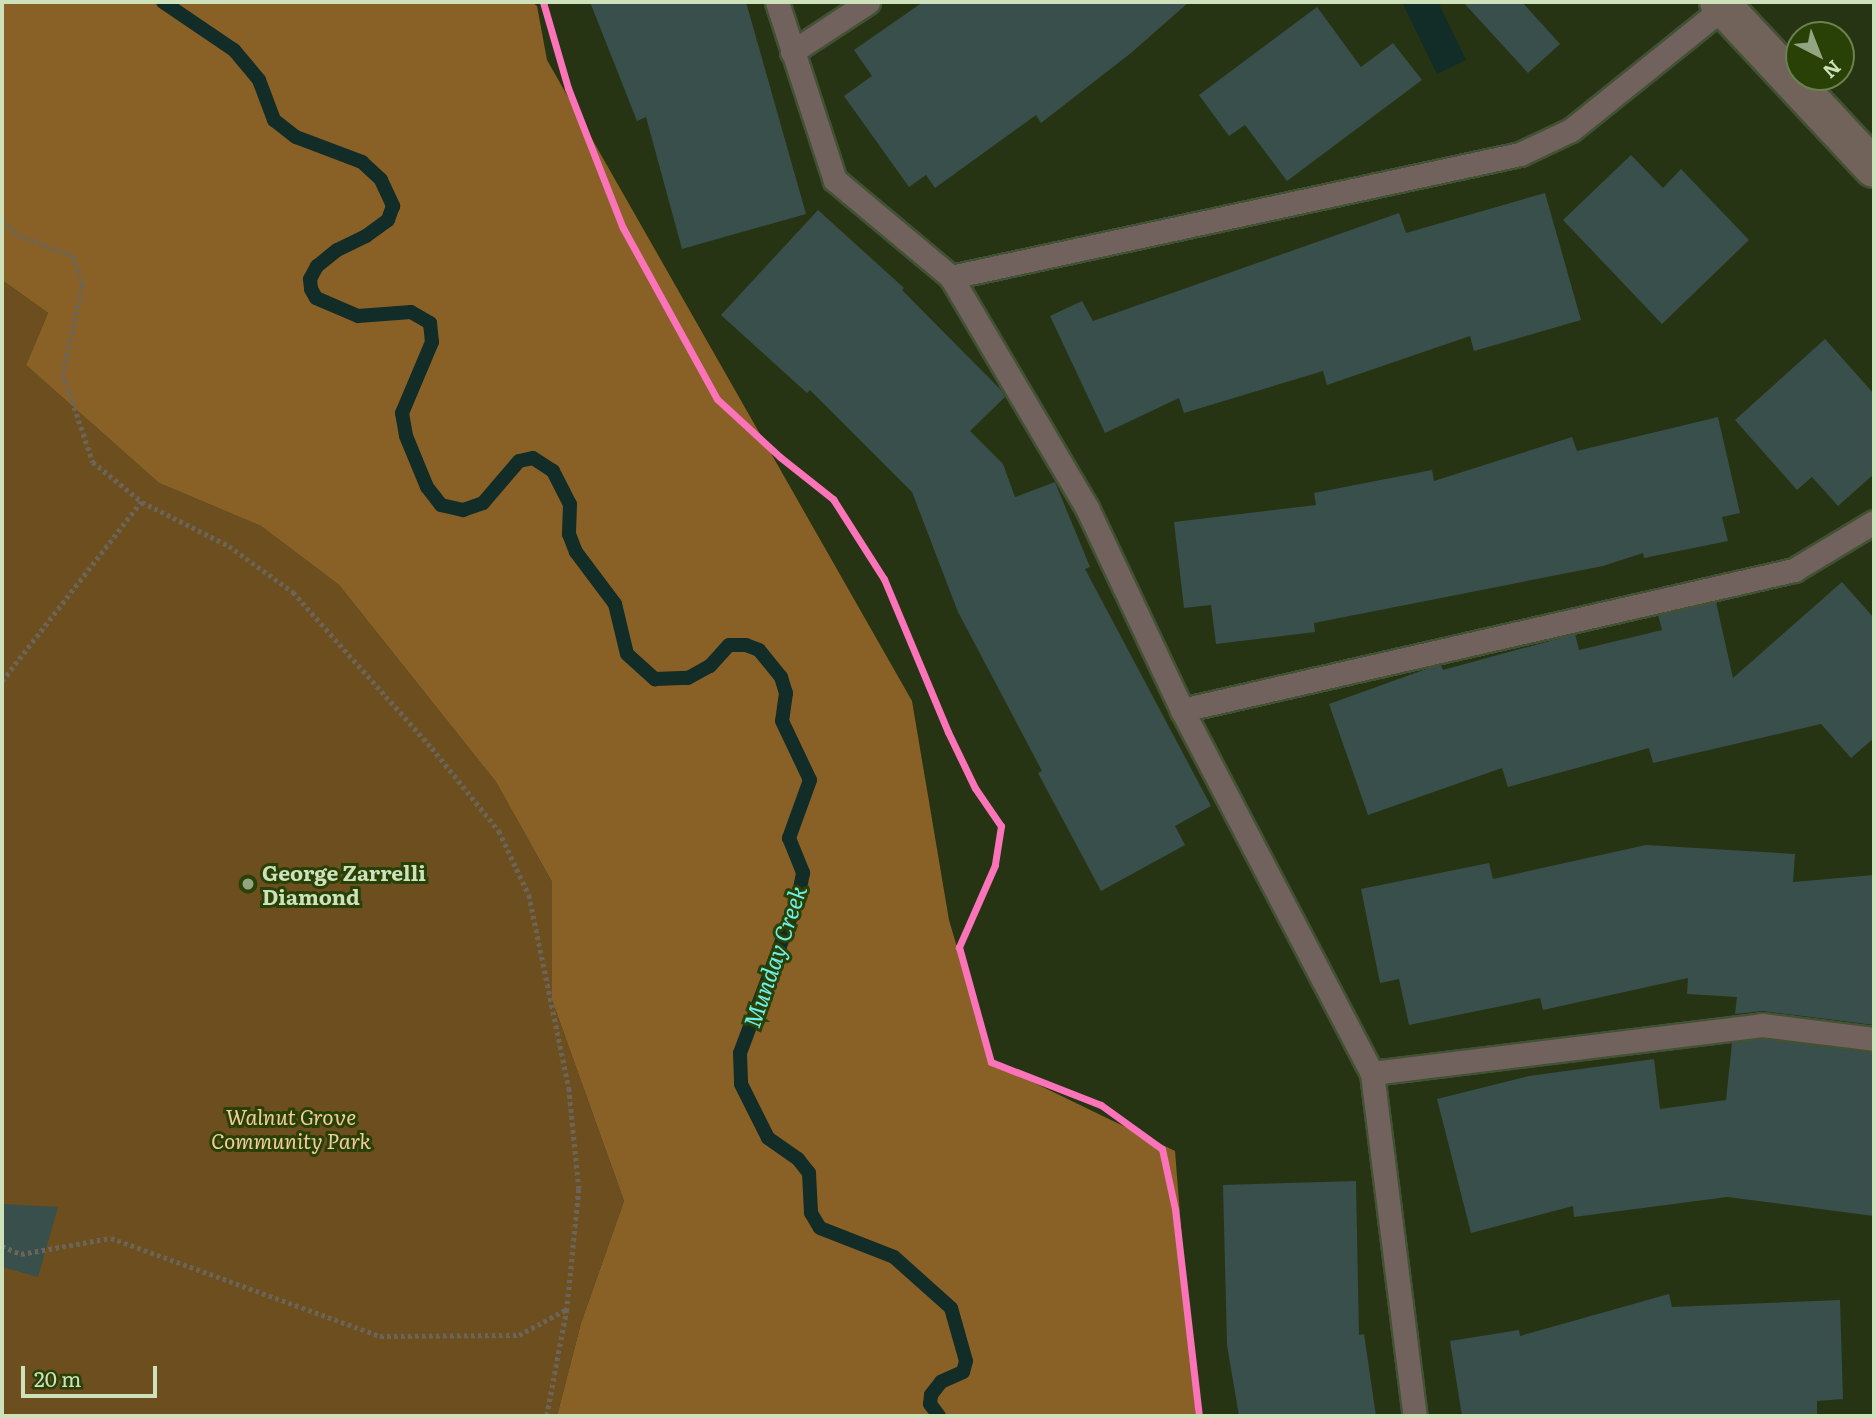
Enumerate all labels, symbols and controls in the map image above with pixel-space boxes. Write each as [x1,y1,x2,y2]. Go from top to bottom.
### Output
north arrow [1785,21,1855,91]
text: N [1817,54,1848,86]
place label: George Zarrelli Diamond [262,859,426,909]
marker: George Zarrelli Diamond [240,876,256,892]
water label: Munday Creek [737,881,811,1031]
park label: Walnut Grove Community Park [211,1103,371,1153]
scale bar [24,1352,161,1396]
text: 20 m [34,1362,81,1393]

